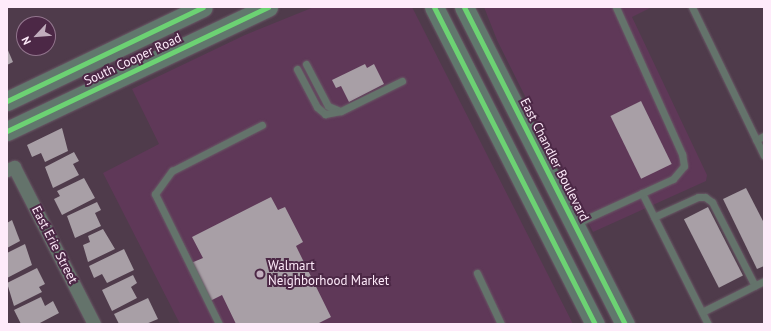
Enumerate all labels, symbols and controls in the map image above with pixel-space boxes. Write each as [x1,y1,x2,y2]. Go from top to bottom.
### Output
north arrow [16,16,56,56]
street label: South Cooper Road [82,31,184,89]
text: N [18,35,34,47]
street label: East Chandler Boulevard [516,96,592,224]
street label: East Erie Street [28,204,80,286]
place label: Walmart Neighborhood Market [268,259,389,290]
marker: Walmart Neighborhood Market [255,269,265,279]

